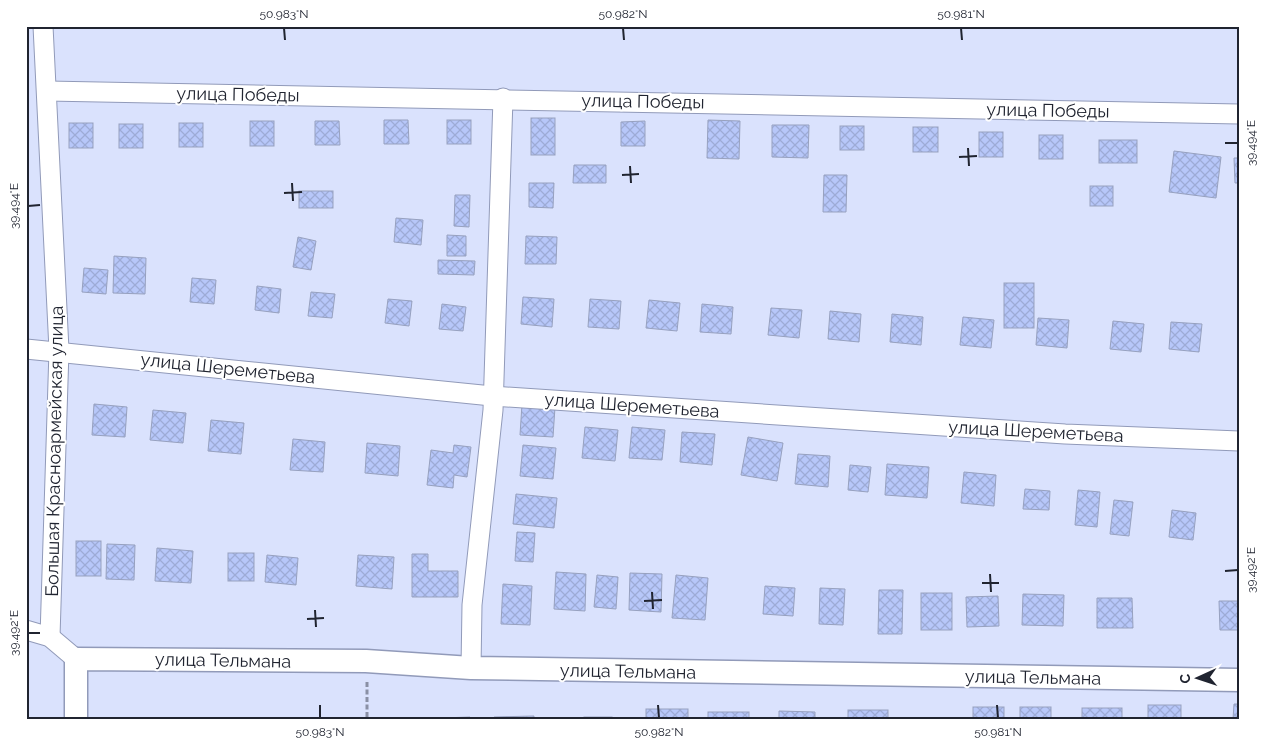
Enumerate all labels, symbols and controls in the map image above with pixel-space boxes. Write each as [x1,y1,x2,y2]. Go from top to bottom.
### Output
text: 50.983°N [260,7,308,21]
text: 50.982°N [599,7,647,21]
text: 50.981°N [937,7,985,21]
street label: улица Победы [176,82,300,106]
street label: улица Победы [581,89,705,113]
street label: улица Победы [986,98,1110,122]
text: 39.494°E [1244,120,1258,166]
text: 39.494°E [7,183,21,229]
street label: Большая Красноармейская улица [41,305,67,597]
street label: улица Шереметьева [140,348,316,388]
street label: улица Шереметьева [544,388,720,422]
street label: улица Шереметьева [948,416,1124,446]
text: 39.492°E [1244,547,1258,593]
text: 39.492°E [7,610,21,656]
street label: улица Тельмана [155,648,291,672]
north arrow [1172,652,1222,702]
street label: улица Тельмана [560,659,696,683]
street label: улица Тельмана [965,665,1101,689]
text: С [1177,673,1193,684]
text: 50.983°N [296,725,344,739]
text: 50.982°N [635,725,683,739]
text: 50.981°N [974,725,1022,739]

